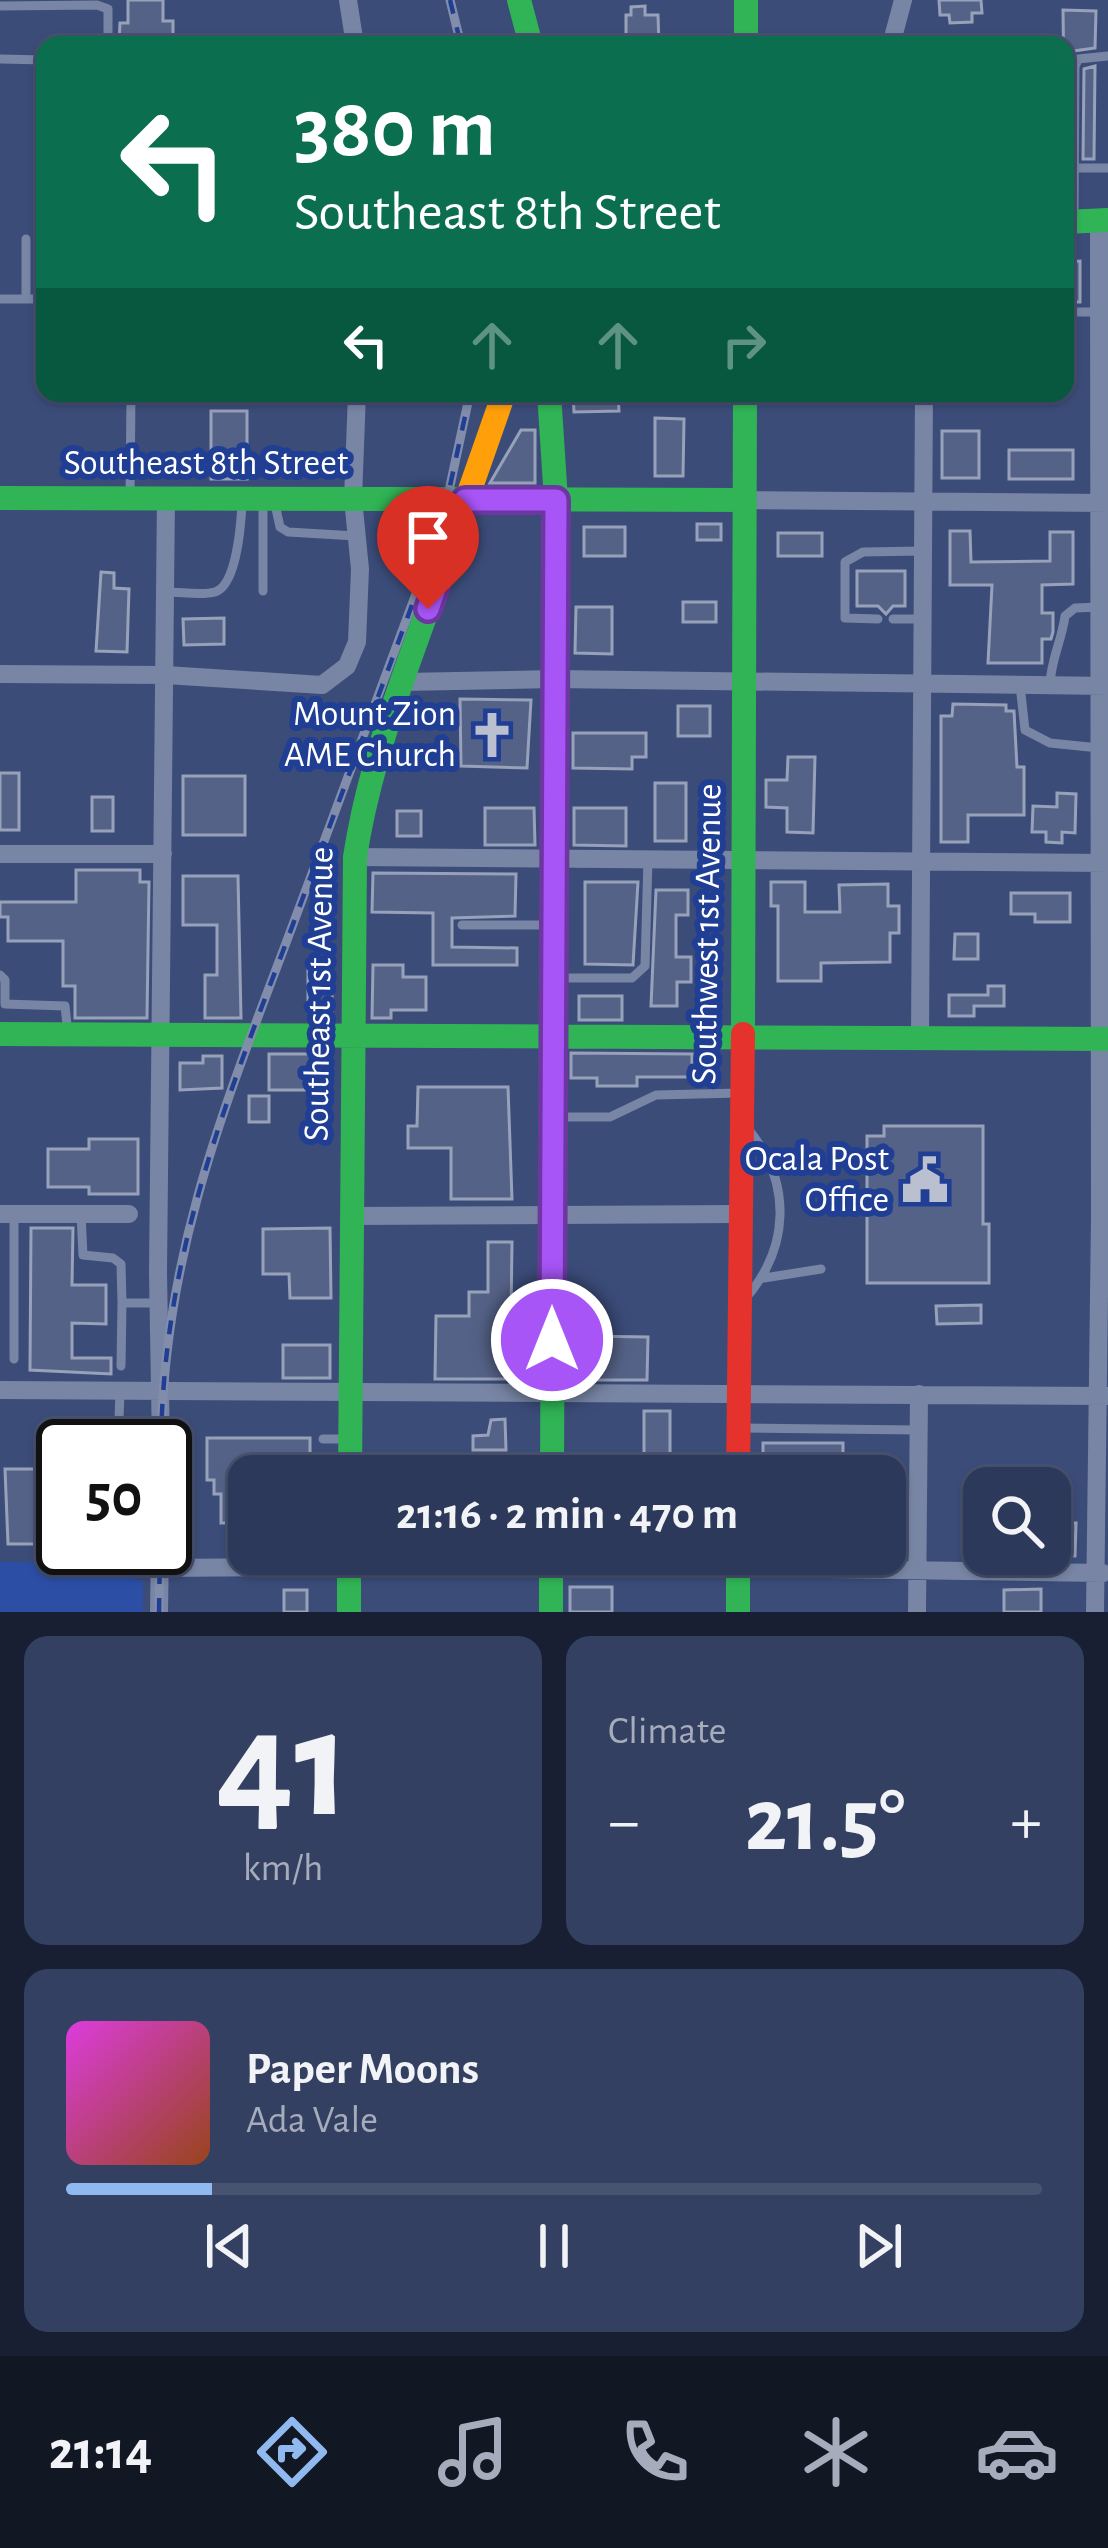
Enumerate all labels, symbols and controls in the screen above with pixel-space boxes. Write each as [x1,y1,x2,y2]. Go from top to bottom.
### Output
icon: left [96,84,252,240]
text: 380 m [294,88,496,172]
text: Southeast 8th Street [294,186,721,240]
icon: left [333,312,399,378]
icon: ahead [459,312,525,378]
icon: ahead [585,312,651,378]
icon: right [711,312,777,378]
street label: Southeast 8th Street [64,445,349,481]
pin [377,486,479,609]
icon: arrive [395,504,461,570]
place label: Mount Zion AME Church [284,696,456,773]
church icon: Mount Zion AME Church [467,710,517,760]
street label: Southwest 1st Avenue [686,783,728,1085]
street label: Southeast 1st Avenue [298,846,340,1142]
place label: Ocala Post Office [745,1141,890,1218]
public building icon: Ocala Post Office [900,1155,950,1205]
position arrow [489,1277,615,1403]
speed limit sign: 50 [36,1419,192,1575]
map controls [963,1467,1071,1575]
button: search [963,1467,1071,1575]
text: 21:16 · 2 min · 470 m [396,1492,738,1537]
text: 41 [216,1689,350,1845]
text: Climate [608,1712,726,1751]
text: 21.5° [745,1777,905,1867]
text: − [608,1789,640,1855]
text: + [1010,1789,1042,1855]
text: km/h [243,1849,323,1888]
text: Paper Moons [246,2047,479,2092]
text: Ada Vale [246,2101,378,2140]
icon: previous [196,2213,262,2279]
icon: pause [521,2213,587,2279]
icon: next [846,2213,912,2279]
icon: directions [250,2410,334,2494]
icon: music [431,2410,515,2494]
icon: phone [613,2410,697,2494]
icon: climate [794,2410,878,2494]
icon: car [975,2410,1059,2494]
text: 21:14 [49,2425,153,2479]

